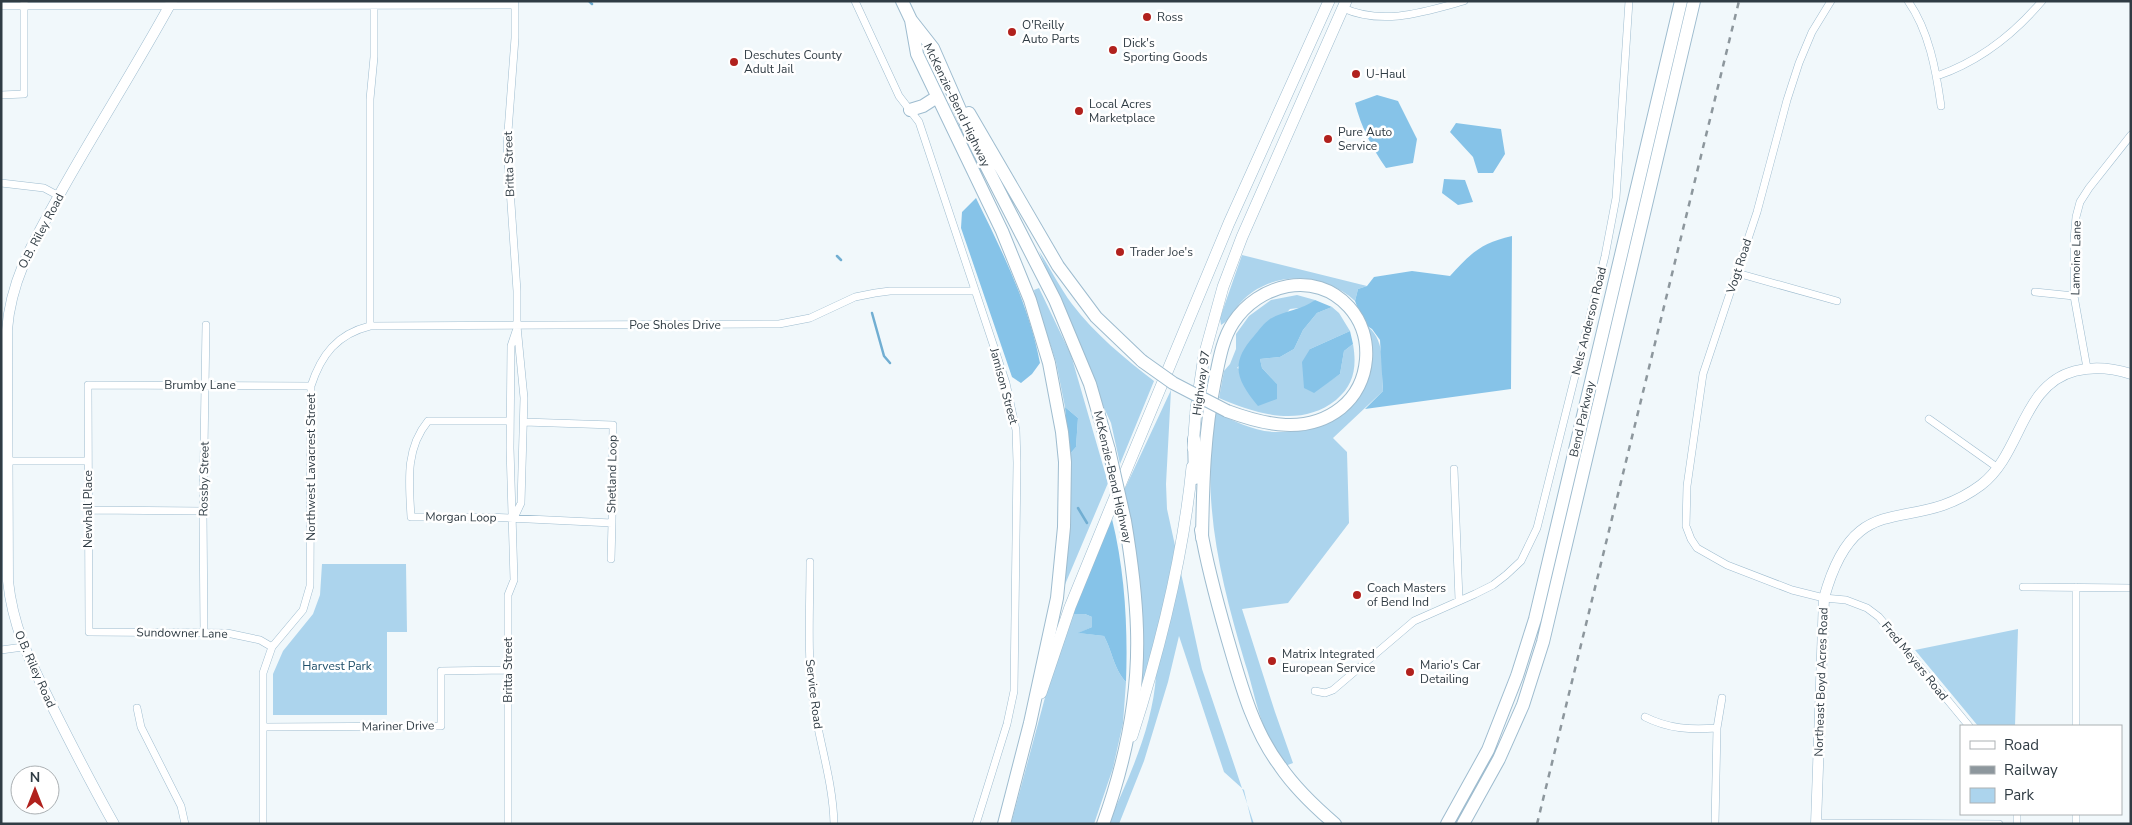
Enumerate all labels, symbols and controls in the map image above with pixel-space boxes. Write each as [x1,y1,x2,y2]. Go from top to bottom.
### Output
place label: Ross [1157,9,1183,25]
marker: Ross [1141,11,1153,23]
place label: O'Reilly Auto Parts [1022,17,1080,47]
marker: O'Reilly Auto Parts [1006,26,1018,38]
place label: Dick's Sporting Goods [1123,35,1208,65]
street label: McKenzie-Bend Highway [920,40,994,170]
marker: Dick's Sporting Goods [1107,44,1119,56]
place label: Deschutes County Adult Jail [744,47,843,77]
marker: Deschutes County Adult Jail [728,56,740,68]
place label: U-Haul [1366,66,1406,82]
marker: U-Haul [1350,68,1362,80]
place label: Local Acres Marketplace [1089,96,1155,126]
marker: Local Acres Marketplace [1073,105,1085,117]
place label: Pure Auto Service [1338,124,1393,154]
street label: Britta Street [500,130,518,197]
marker: Pure Auto Service [1322,133,1334,145]
street label: O.B. Riley Road [14,191,68,271]
street label: Lamoine Lane [2067,220,2085,296]
street label: Vogt Road [1722,237,1755,296]
place label: Trader Joe's [1130,244,1193,260]
marker: Trader Joe's [1114,246,1126,258]
street label: Nels Anderson Road [1568,265,1610,377]
street label: Poe Sholes Drive [629,317,721,333]
street label: Jamison Street [986,345,1022,427]
street label: Highway 97 [1189,349,1213,417]
street label: Brumby Lane [164,377,236,393]
street label: Bend Parkway [1565,379,1599,459]
street label: Northwest Lavacrest Street [303,392,319,541]
street label: McKenzie-Bend Highway [1090,409,1136,546]
street label: Shetland Loop [603,435,621,513]
street label: Rossby Street [195,441,213,517]
street label: Newhall Place [80,470,96,548]
street label: Morgan Loop [425,508,497,526]
place label: Coach Masters of Bend Ind [1367,580,1446,610]
marker: Coach Masters of Bend Ind [1351,589,1363,601]
street label: Northeast Boyd Acres Road [1810,607,1832,757]
street label: Fred Meyers Road [1878,618,1952,704]
street label: Sundowner Lane [136,624,228,642]
street label: O.B. Riley Road [11,628,59,710]
street label: Britta Street [500,636,516,703]
place label: Matrix Integrated European Service [1282,646,1375,676]
marker: Matrix Integrated European Service [1266,655,1278,667]
place label: Mario's Car Detailing [1420,657,1481,687]
park label: Harvest Park [302,658,373,674]
street label: Service Road [802,658,826,730]
marker: Mario's Car Detailing [1404,666,1416,678]
street label: Mariner Drive [361,717,435,735]
legend [1960,725,2122,815]
text: Road [2004,735,2039,755]
text: Railway [2004,760,2058,780]
north arrow [10,765,60,815]
text: N [30,768,40,787]
text: Park [2004,785,2034,805]

